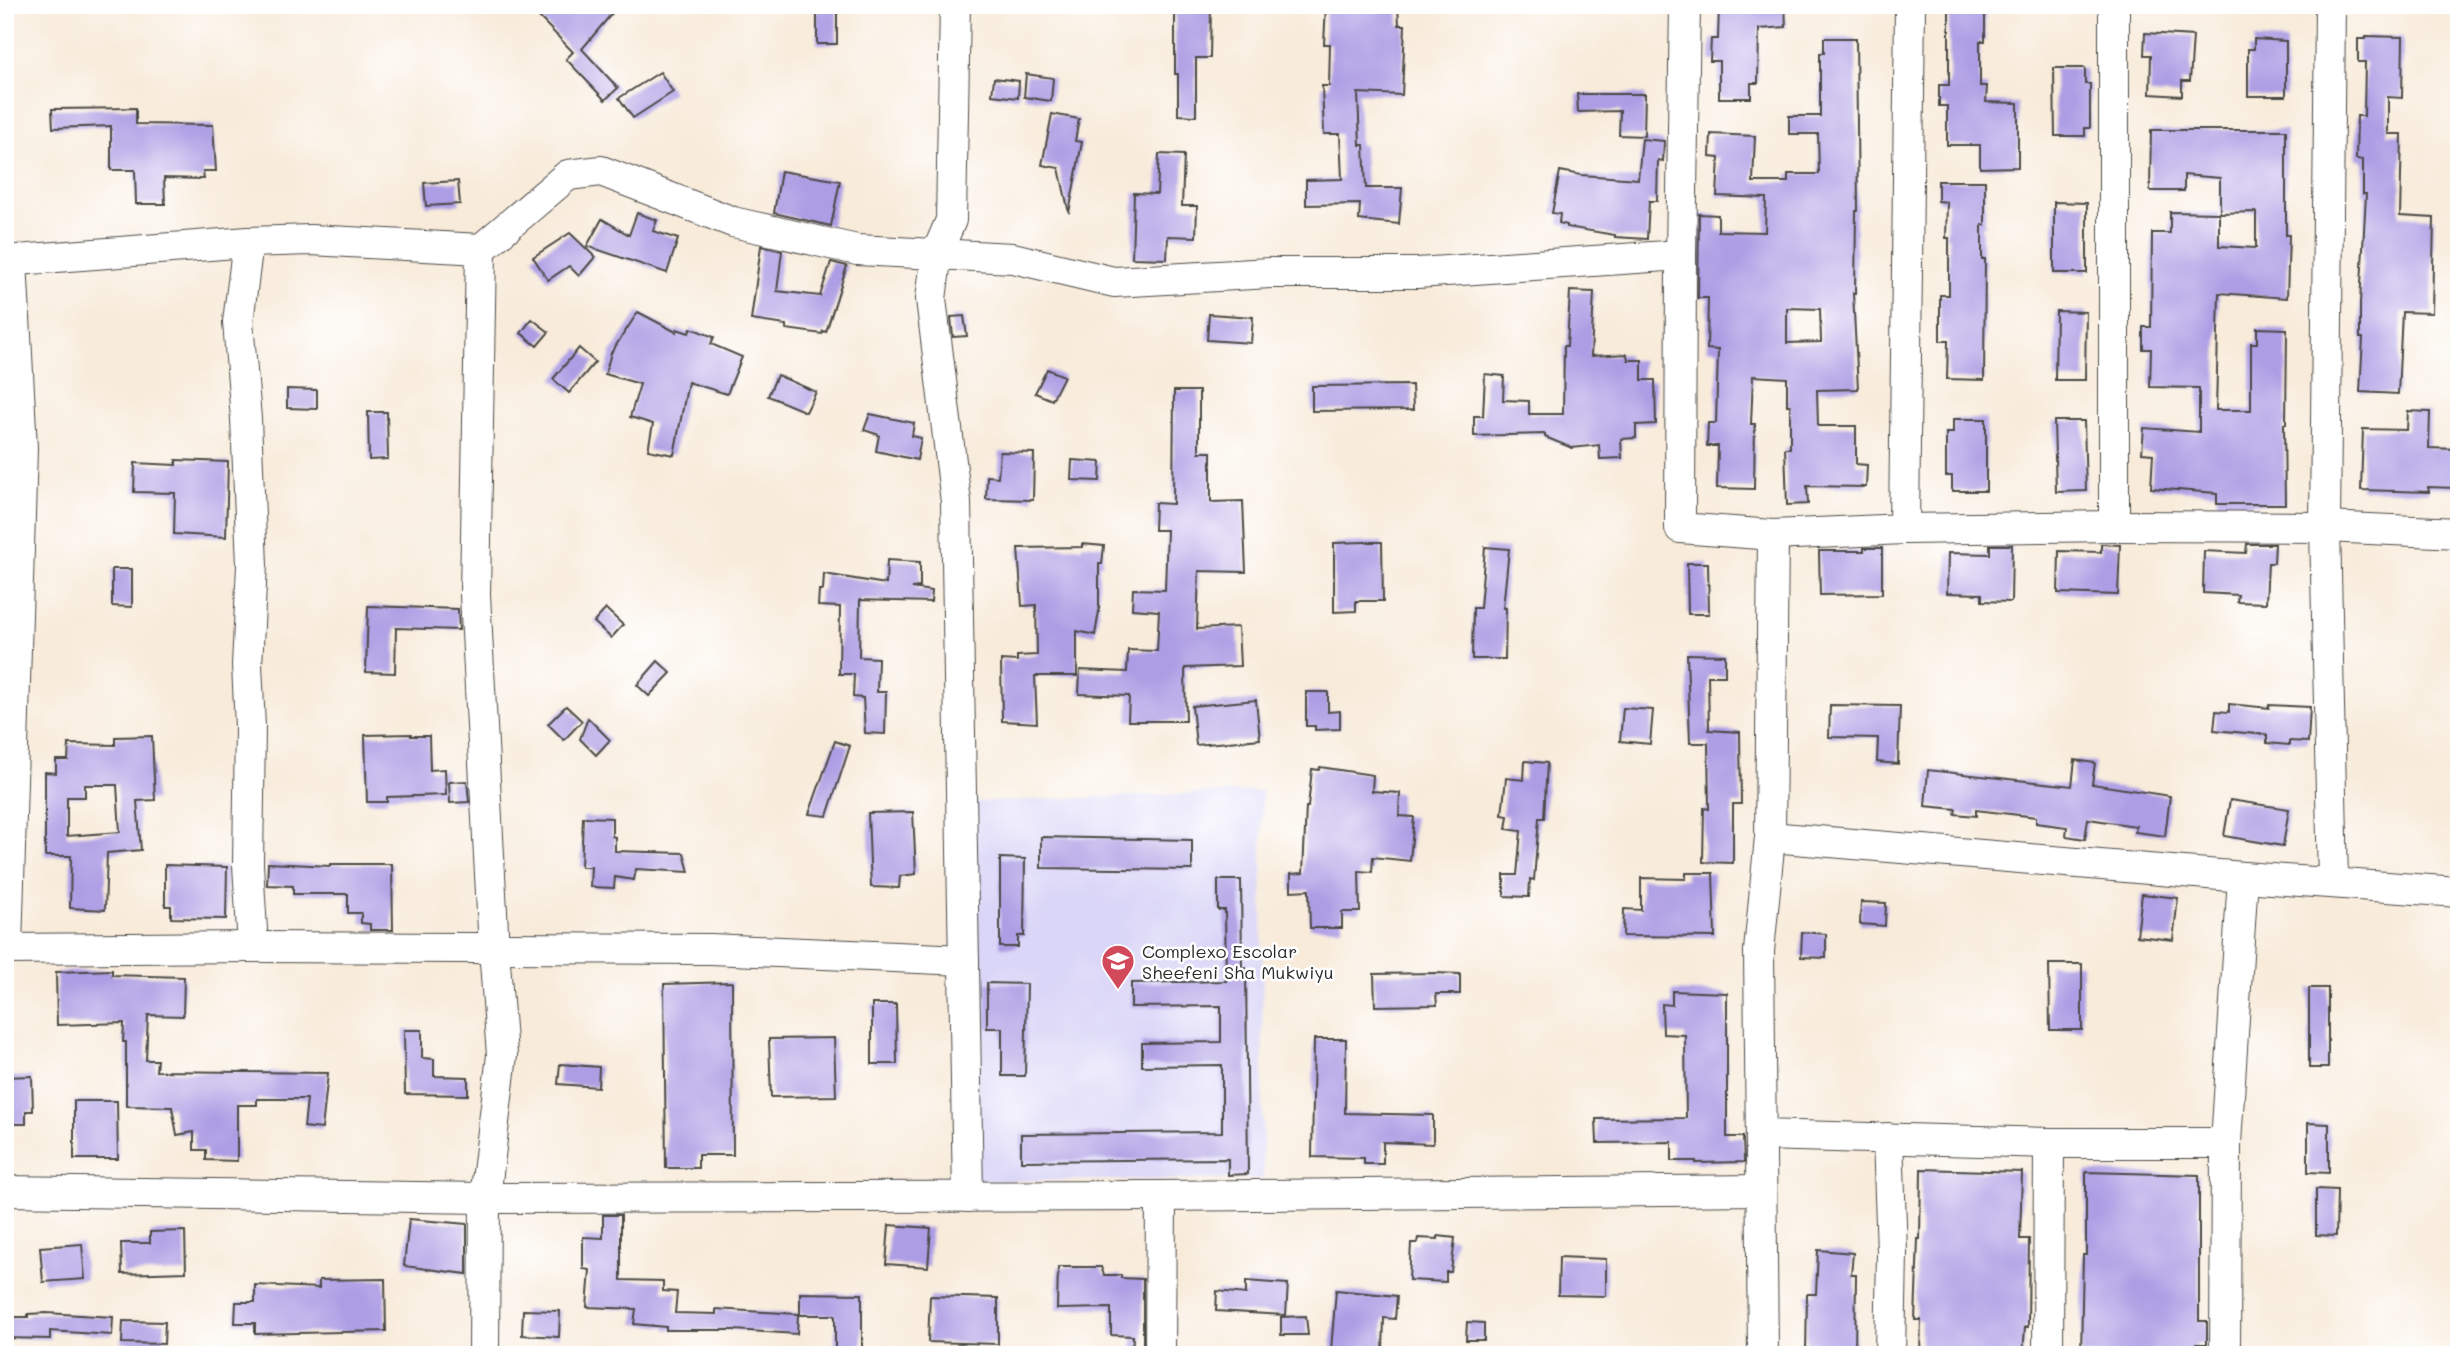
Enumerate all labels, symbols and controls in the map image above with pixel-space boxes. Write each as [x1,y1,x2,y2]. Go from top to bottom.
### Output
place label: Complexo Escolar Sheefeni Sha Mukwiyu [1142,939,1334,984]
school or university icon: Complexo Escolar Sheefeni Sha Mukwiyu [1099,942,1137,991]

